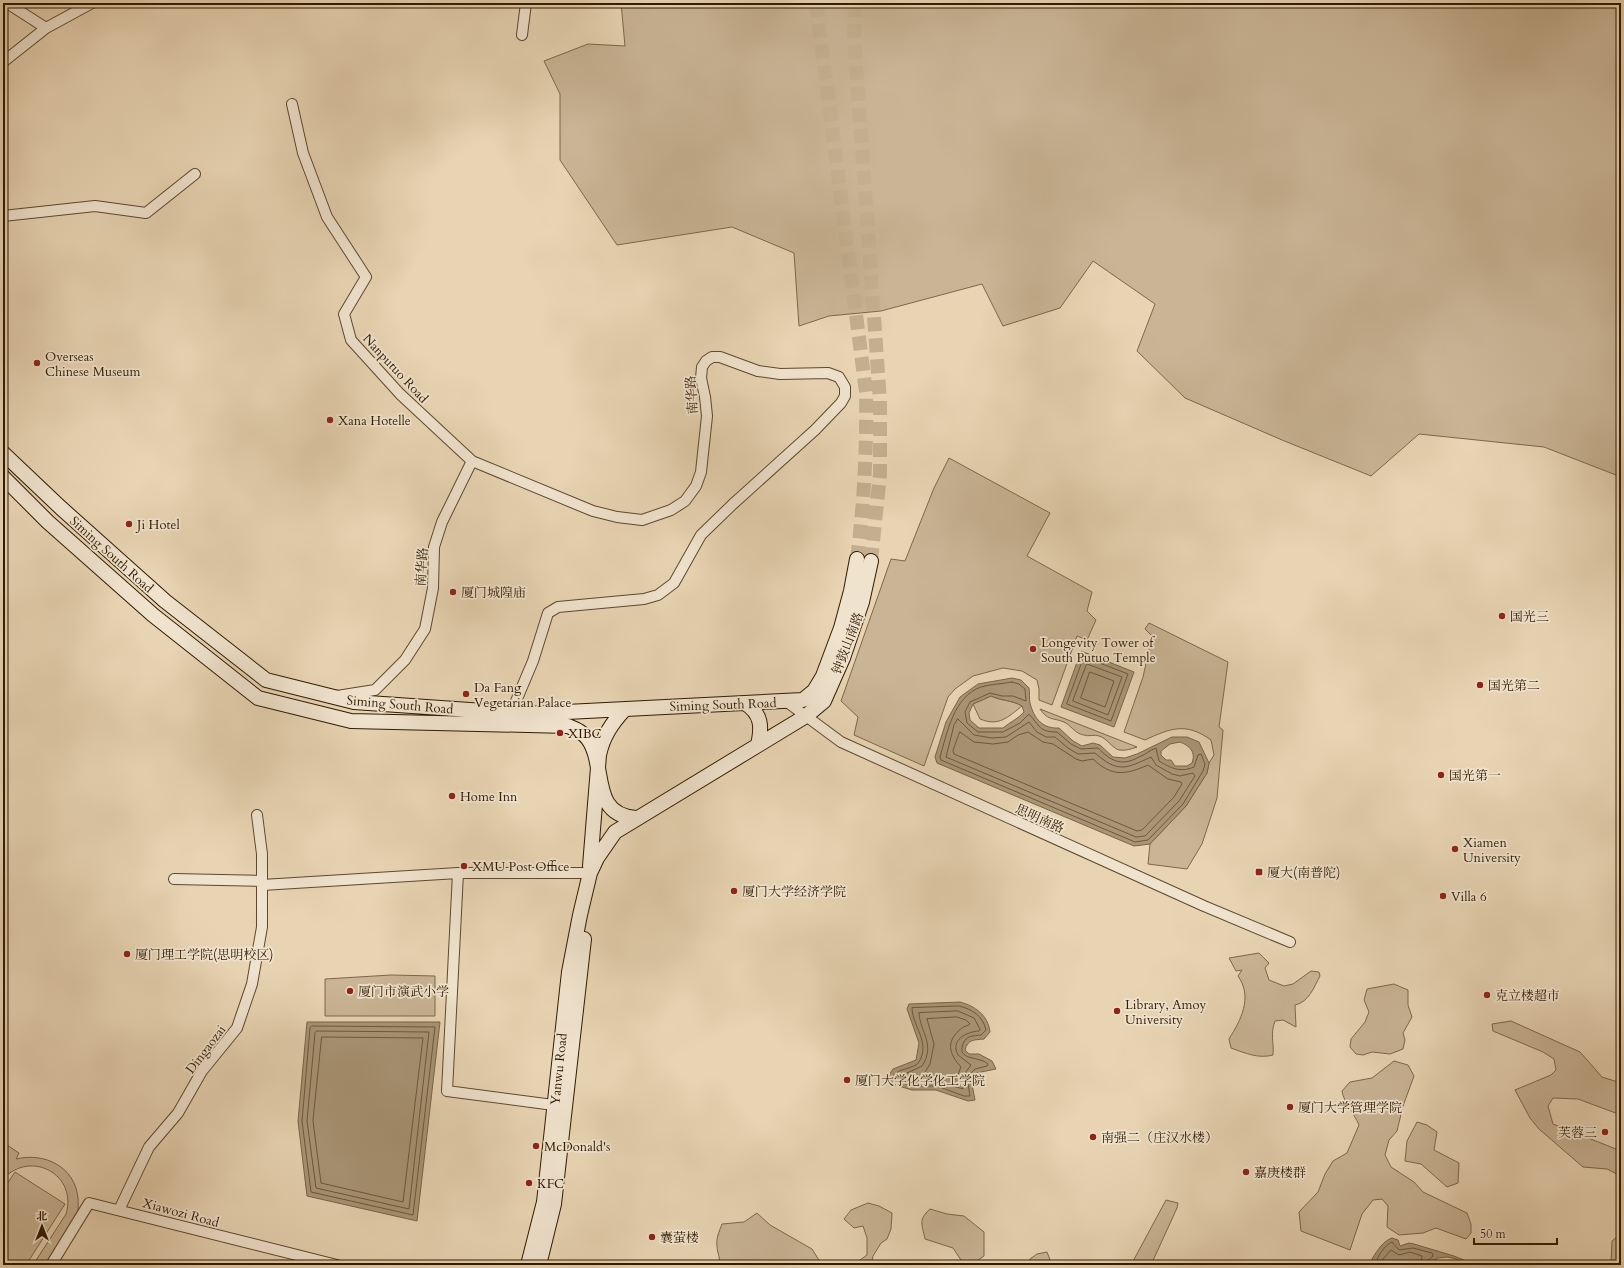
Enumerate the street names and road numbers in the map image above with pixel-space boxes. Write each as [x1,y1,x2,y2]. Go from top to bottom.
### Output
street label: Nanputuo Road [359,330,432,407]
street label: 南华路 [682,375,702,415]
street label: Siming South Road [66,512,157,597]
street label: 南华路 [412,547,432,587]
street label: 钟鼓山南路 [828,610,868,677]
street label: Siming South Road [346,691,454,719]
street label: Siming South Road [669,694,777,716]
street label: 思明南路 [1012,800,1067,838]
street label: Dingaozai [182,1021,230,1078]
street label: Yanwu Road [546,1032,572,1106]
street label: Xiawozi Road [141,1194,221,1232]

